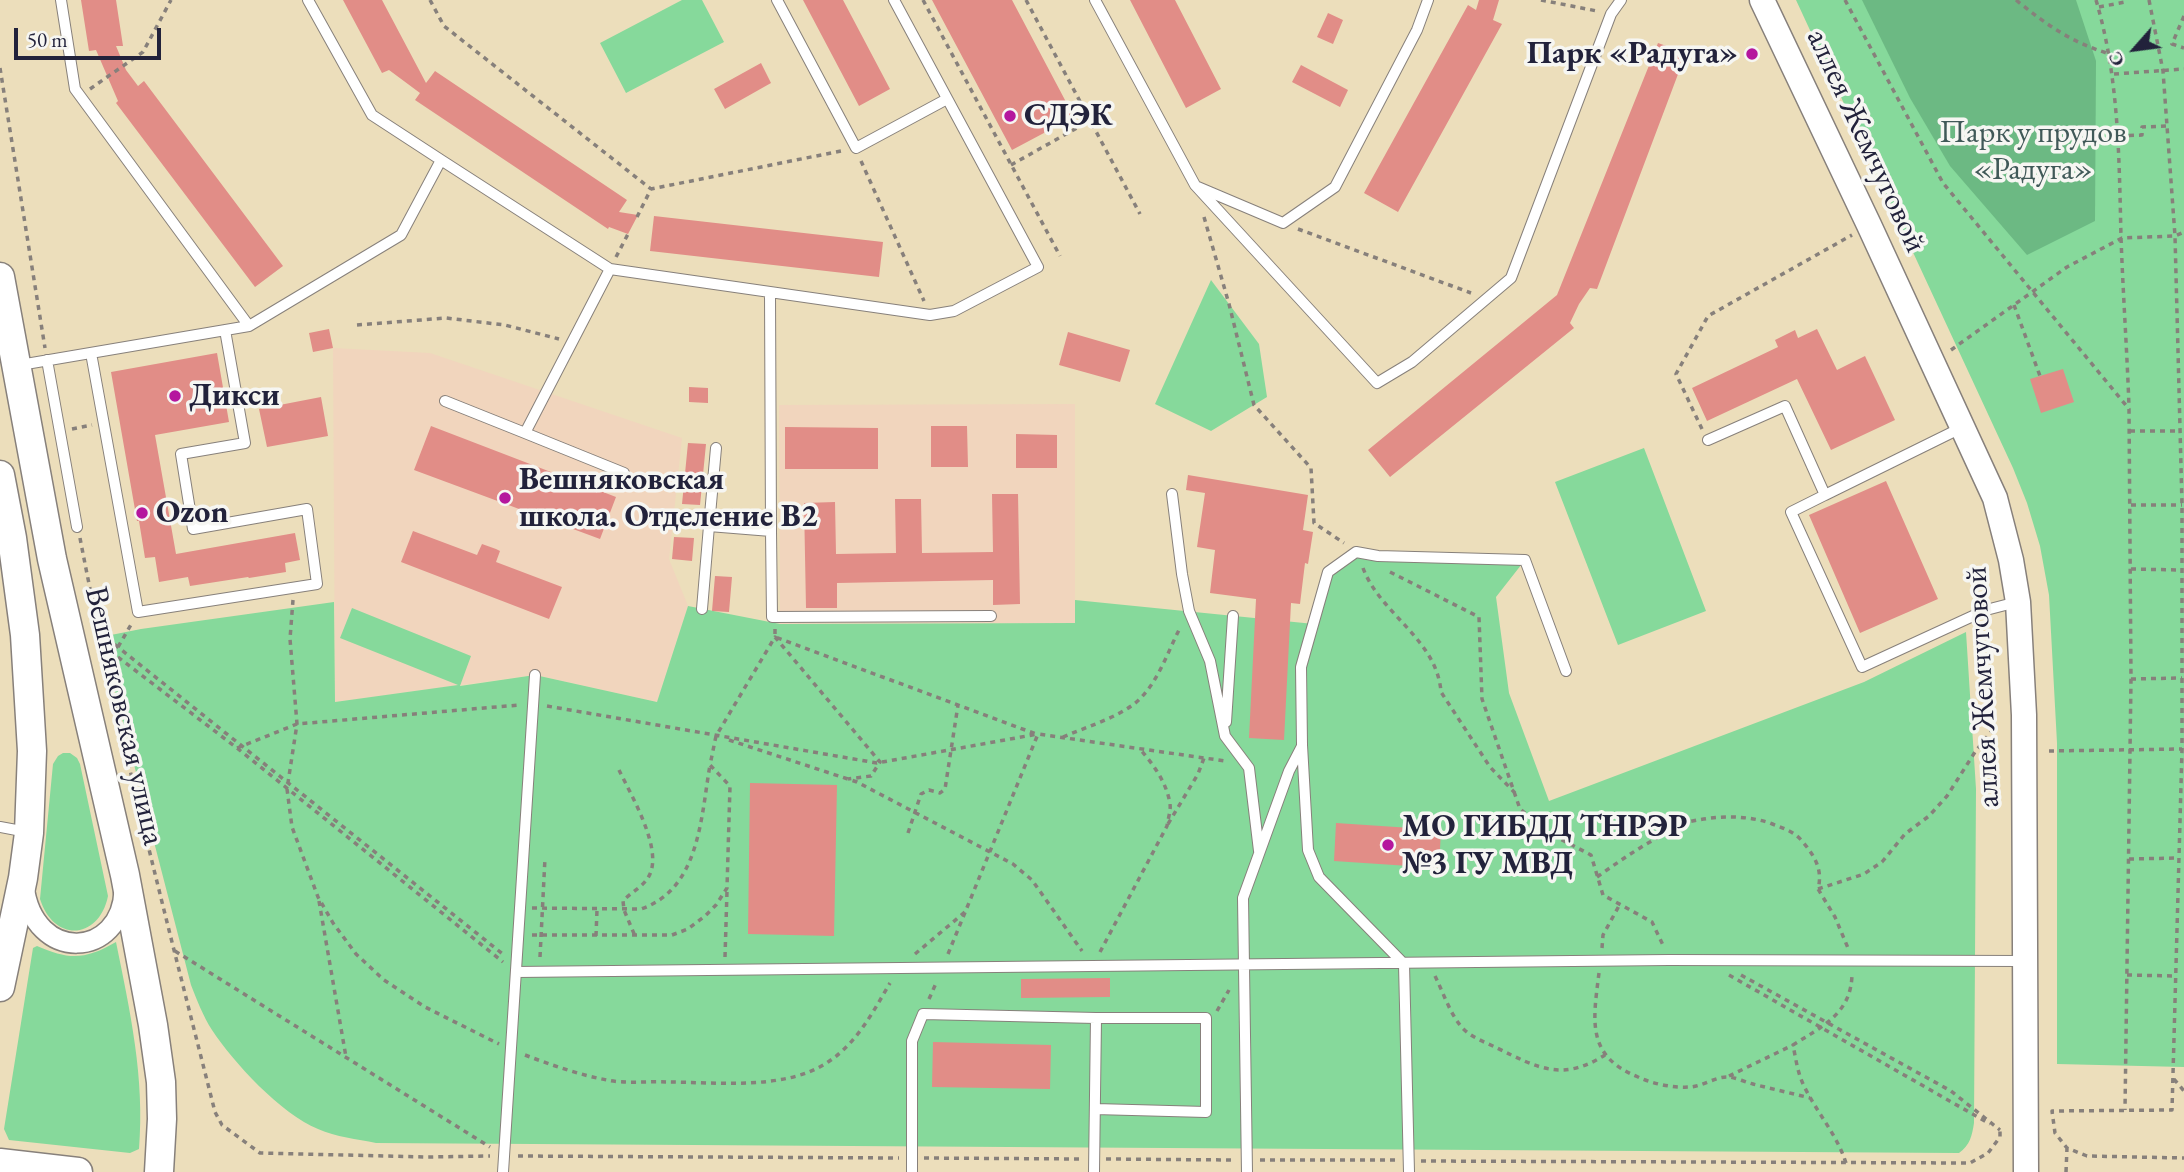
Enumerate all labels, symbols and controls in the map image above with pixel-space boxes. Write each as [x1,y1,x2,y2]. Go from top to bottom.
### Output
scale bar [18,14,164,58]
north arrow [2100,14,2170,84]
street label: аллея Жемчуговой [1797,23,1935,259]
text: 50 m [27,26,68,53]
place label: Парк «Радуга» [1527,35,1738,73]
marker: Парк «Радуга» [1744,46,1760,62]
text: С [2102,47,2130,71]
place label: СДЭК [1024,97,1113,135]
marker: СДЭК [1002,108,1018,124]
park label: Парк у прудов «Радуга» [1939,114,2127,189]
place label: Дикси [189,377,280,415]
marker: Дикси [167,388,183,404]
place label: Вешняковская школа. Отделение В2 [519,461,818,536]
marker: Вешняковская школа. Отделение В2 [497,490,513,506]
place label: Ozon [156,494,229,532]
marker: Ozon [134,505,150,521]
street label: аллея Жемчуговой [1957,565,2009,809]
street label: Вешняковская улица [76,583,172,849]
place label: МО ГИБДД ТНРЭР №3 ГУ МВД [1402,808,1687,883]
marker: МО ГИБДД ТНРЭР №3 ГУ МВД [1380,837,1396,853]

